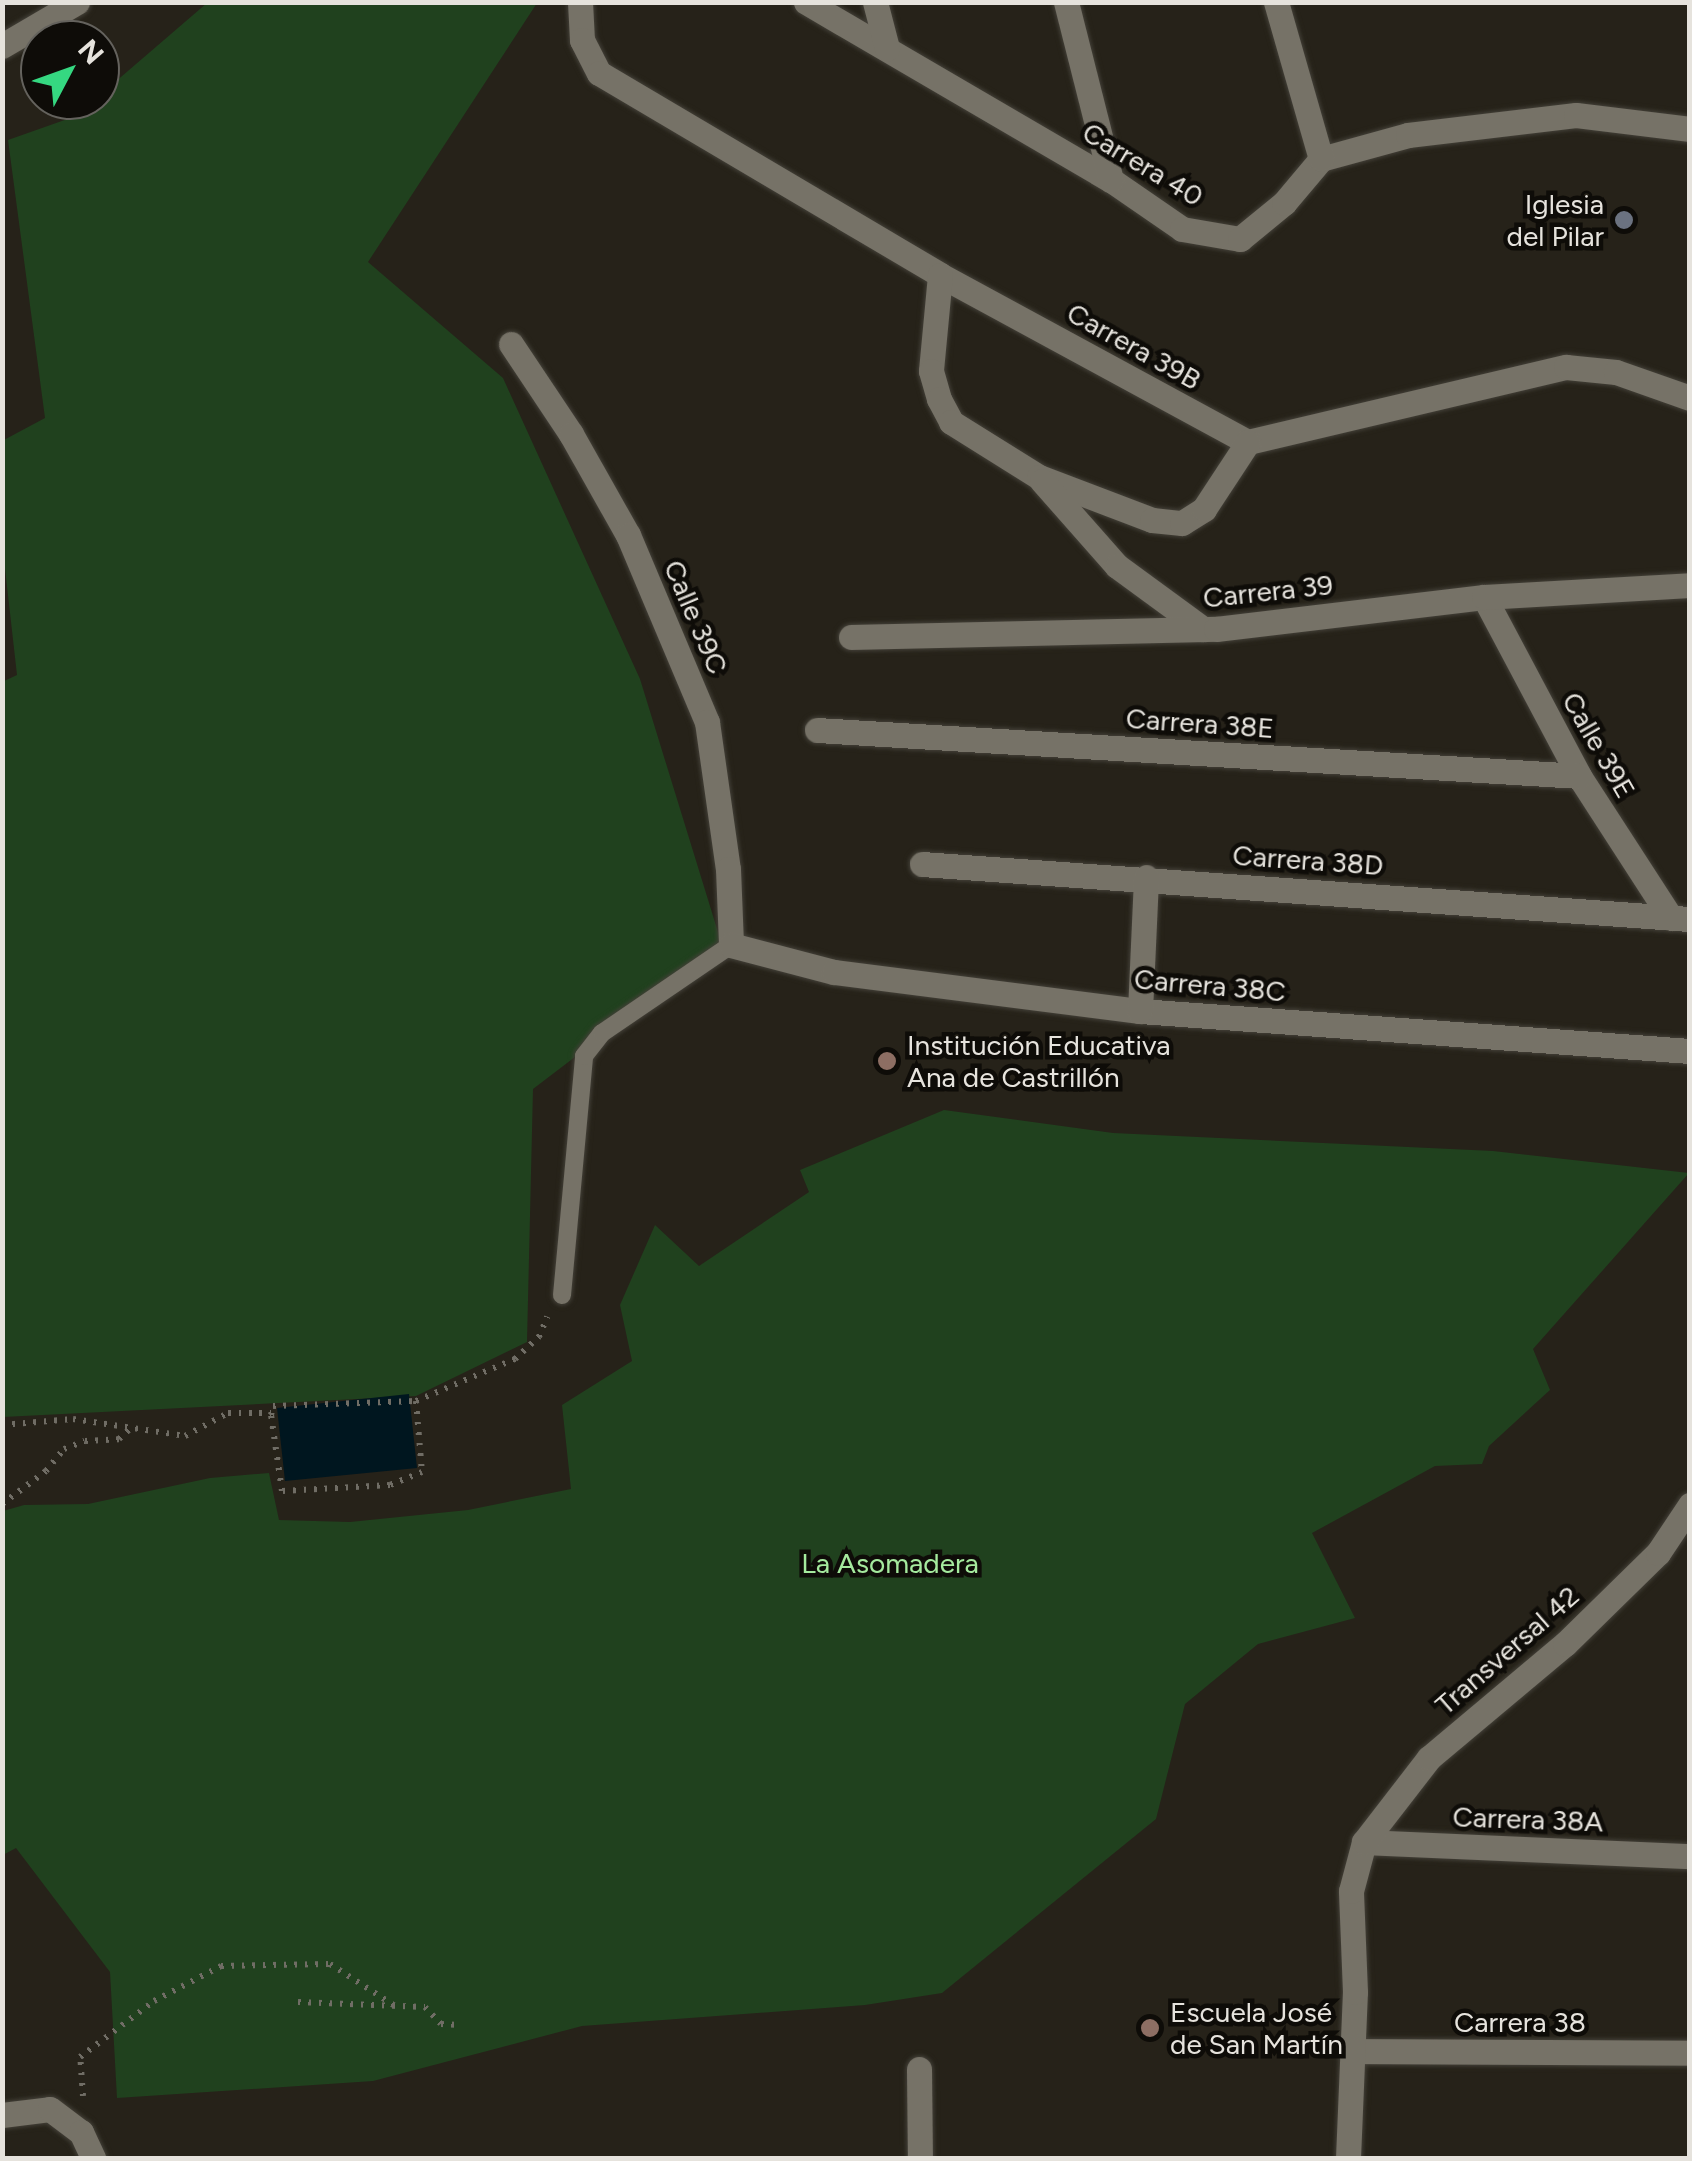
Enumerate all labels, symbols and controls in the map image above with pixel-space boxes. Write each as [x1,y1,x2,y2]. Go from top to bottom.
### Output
north arrow [20,20,120,120]
text: N [71,32,111,71]
street label: Carrera 40 [1077,115,1209,213]
place label: Iglesia del Pilar [1507,187,1604,253]
marker: Iglesia del Pilar [1613,209,1635,231]
street label: Carrera 39B [1061,296,1207,396]
street label: Calle 39C [657,555,735,679]
street label: Carrera 39 [1201,567,1335,615]
street label: Calle 39E [1555,686,1643,804]
street label: Carrera 38E [1125,701,1275,745]
street label: Carrera 38D [1231,838,1385,882]
street label: Carrera 38C [1133,962,1287,1008]
place label: Institución Educativa Ana de Castrillón [907,1028,1171,1094]
marker: Institución Educativa Ana de Castrillón [876,1050,898,1072]
park label: La Asomadera [801,1546,979,1580]
street label: Transversal 42 [1428,1579,1586,1721]
street label: Carrera 38A [1452,1800,1604,1838]
place label: Escuela José de San Martín [1170,1995,1343,2061]
street label: Carrera 38 [1454,2005,1586,2039]
marker: Escuela José de San Martín [1139,2017,1161,2039]

